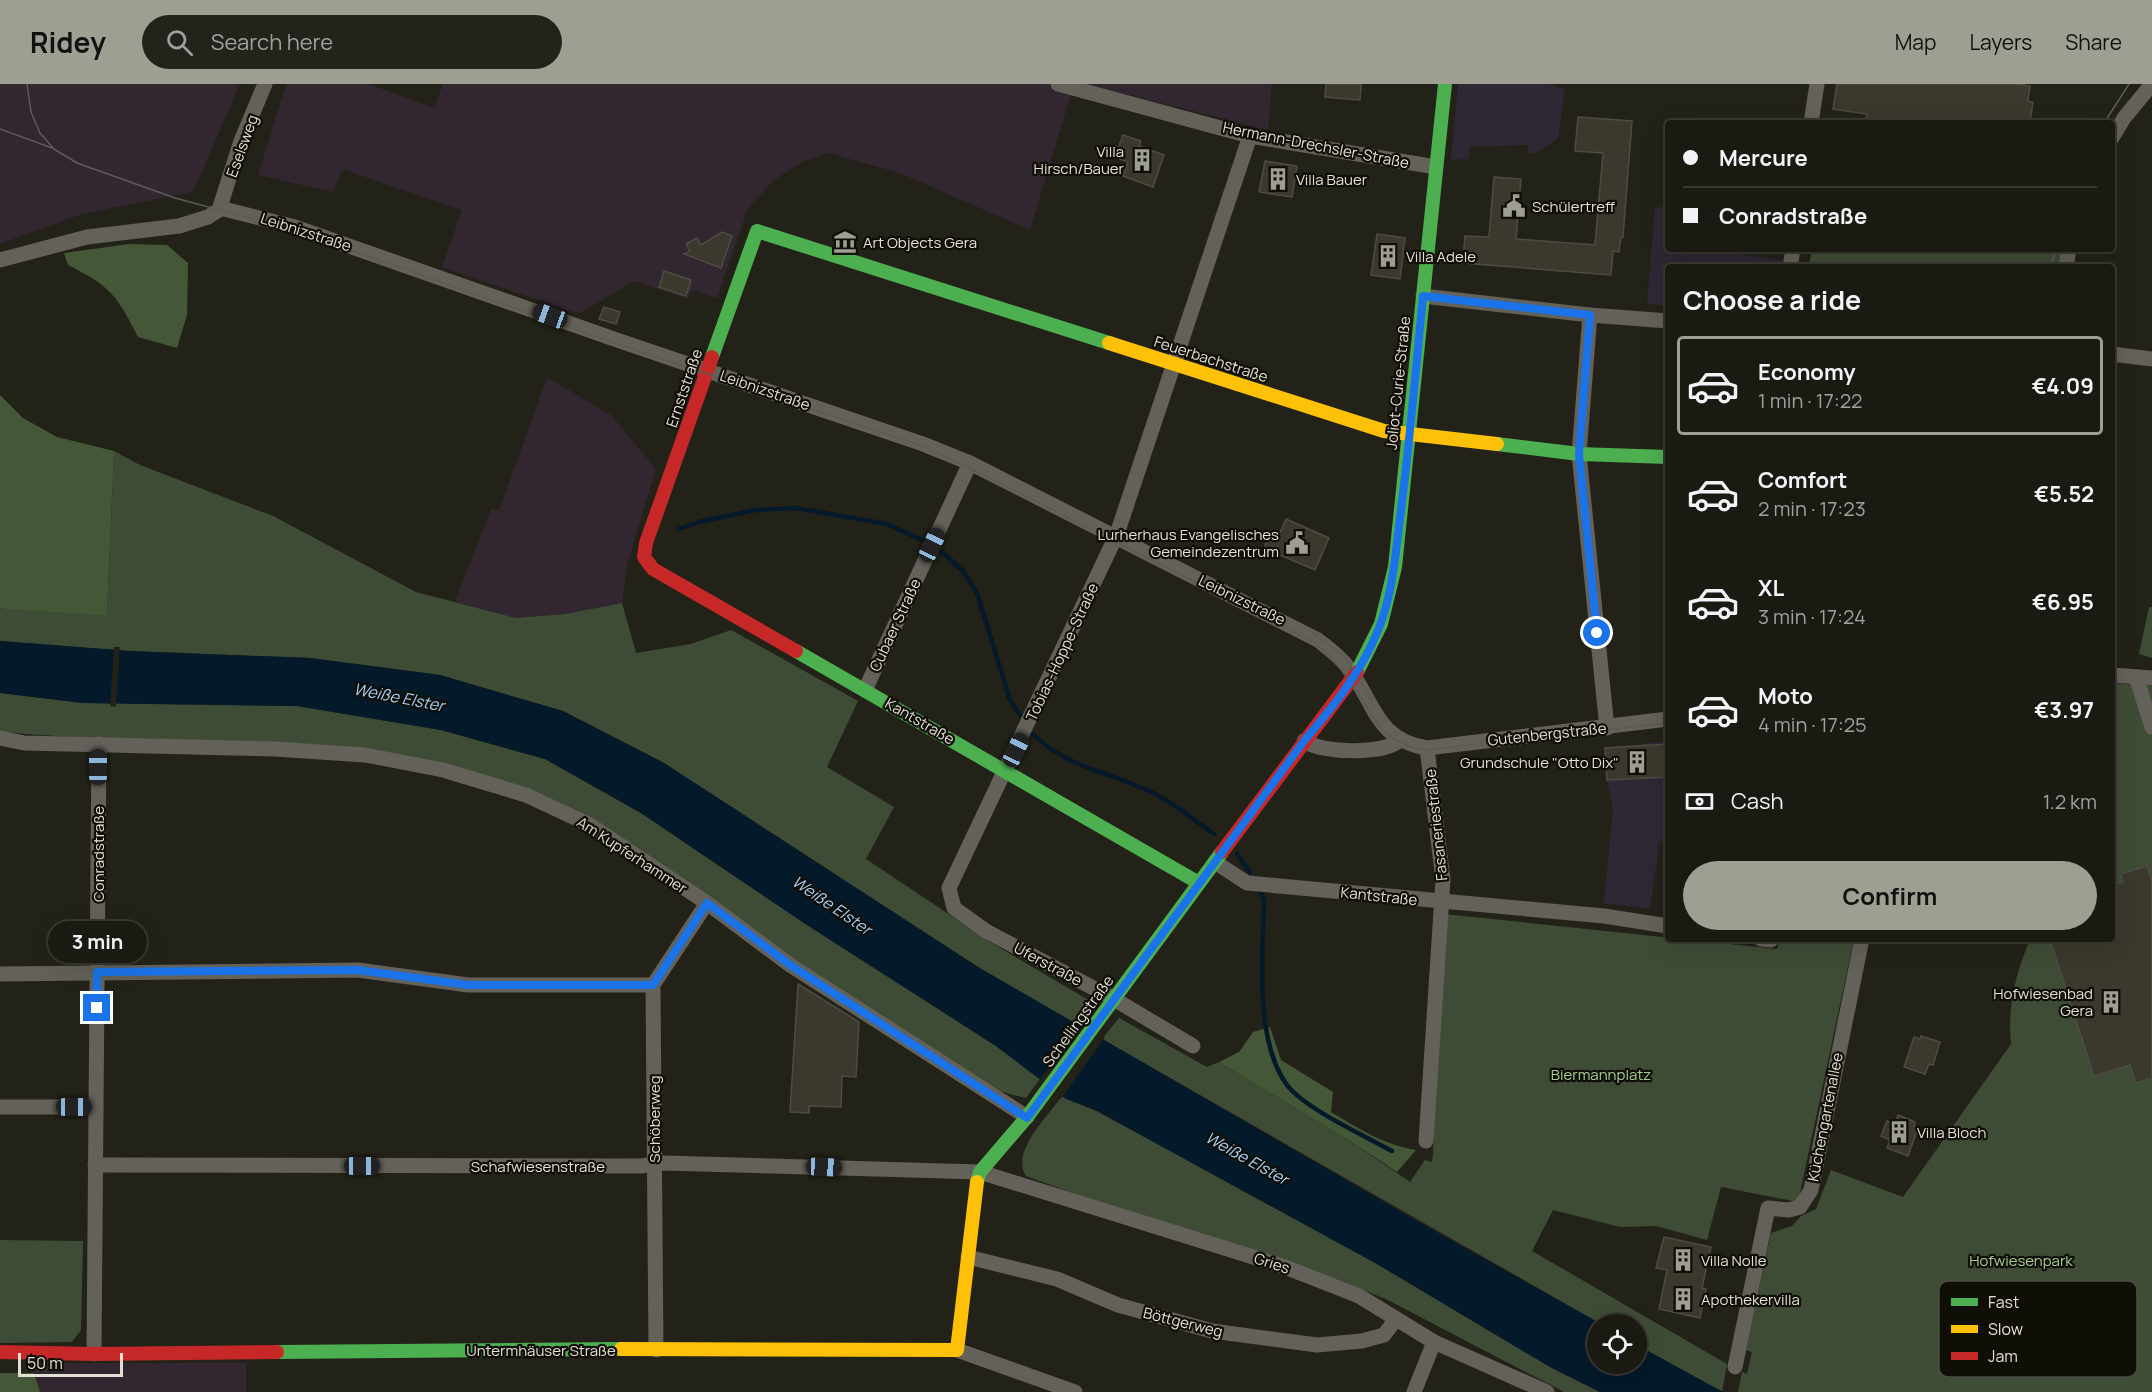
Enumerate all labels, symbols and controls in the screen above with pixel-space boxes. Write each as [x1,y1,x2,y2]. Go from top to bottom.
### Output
search box [142,15,562,69]
text: Ridey [30,23,106,61]
icon: search [163,26,196,59]
text: Search here [211,27,333,57]
text: Map [1895,28,1936,56]
text: Layers [1969,28,2032,56]
text: Share [2065,28,2122,56]
street label: Eselsweg [221,112,263,180]
street label: Hermann-Drechsler-Straße [1221,117,1411,173]
place label: Villa Hirsch/Bauer [1034,141,1125,179]
text: Mercure [1719,143,1808,173]
building icon: Villa Hirsch/Bauer [1129,147,1155,173]
building icon: Villa Bauer [1265,166,1291,192]
place label: Villa Bauer [1296,169,1368,190]
public building icon: Schülertreff [1501,193,1527,219]
place label: Schülertreff [1532,196,1615,217]
text: Conradstraße [1719,201,1867,231]
street label: Leibnizstraße [258,207,354,257]
museum icon: Art Objects Gera [832,229,858,255]
place label: Art Objects Gera [863,232,977,253]
building icon: Villa Adele [1375,243,1401,269]
place label: Villa Adele [1406,246,1476,267]
text: Choose a ride [1683,281,1861,318]
car [530,301,570,331]
street label: Joliot-Curie-Straße [1381,315,1415,451]
street label: Feuerbachstraße [1151,331,1271,387]
street label: Ernststraße [661,346,707,430]
text: Economy [1758,357,1856,387]
icon: car [1686,359,1740,413]
street label: Leibnizstraße [717,365,813,415]
text: €4.09 [2032,371,2094,401]
text: 1 min · 17:22 [1758,387,1862,414]
text: Comfort [1758,465,1847,495]
icon: car [1686,467,1740,521]
text: €5.52 [2034,479,2094,509]
text: 2 min · 17:23 [1758,495,1866,522]
place label: Lurherhaus Evangelisches Gemeindezentrum [1098,524,1279,562]
car [916,525,948,565]
public building icon: Lurherhaus Evangelisches Gemeindezentrum [1284,530,1310,556]
street label: Leibnizstraße [1195,570,1289,630]
text: XL [1758,573,1784,603]
street label: Cubaer Straße [864,575,926,675]
icon: car [1686,575,1740,629]
street label: Tobias-Hoppe-Straße [1021,579,1103,724]
text: €6.95 [2032,587,2094,617]
text: 3 min · 17:24 [1758,603,1866,630]
route start [1583,619,1610,646]
water label: Weiße Elster [352,677,448,717]
text: Moto [1758,681,1813,711]
icon: car [1686,683,1740,737]
street label: Kantstraße [881,693,959,750]
text: €3.97 [2034,695,2094,725]
text: 4 min · 17:25 [1758,711,1867,738]
street label: Gutenbergstraße [1487,717,1608,751]
car [1000,730,1032,770]
car [89,749,107,785]
building icon: Grundschule "Otto Dix" [1624,749,1650,775]
place label: Grundschule "Otto Dix" [1460,752,1619,773]
street label: Fasaneriestraße [1420,768,1452,882]
icon: cash [1683,785,1716,818]
text: Cash [1731,786,1784,816]
text: 1.2 km [2043,788,2097,815]
street label: Conradstraße [88,806,109,902]
street label: Am Kupferhammer [573,812,692,899]
button: Confirm [1683,861,2097,930]
water label: Weiße Elster [788,870,878,941]
street label: Kantstraße [1339,882,1419,911]
callout: 3 min [48,921,146,963]
text: 3 min [72,928,123,955]
street label: Uferstraße [1010,937,1086,991]
street label: Schellingstraße [1038,971,1119,1071]
place label: Hofwiesenbad Gera [1993,983,2093,1021]
building icon: Hofwiesenbad Gera [2098,989,2124,1015]
route end [83,994,110,1021]
street label: Küchengartenallee [1802,1051,1848,1183]
park label: Biermannplatz [1551,1064,1651,1085]
street label: Schöberweg [644,1075,665,1163]
car [56,1098,92,1116]
building icon: Villa Bloch [1886,1119,1912,1145]
place label: Villa Bloch [1917,1122,1986,1143]
water label: Weiße Elster [1202,1126,1294,1191]
street label: Schafwiesenstraße [471,1156,605,1177]
car [344,1157,380,1175]
car [806,1157,842,1177]
street label: Gries [1252,1247,1293,1279]
building icon: Villa Nolle [1670,1247,1696,1273]
place label: Villa Nolle [1701,1250,1767,1271]
park label: Hofwiesenpark [1969,1250,2073,1271]
legend [1939,1281,2137,1377]
building icon: Apothekervilla [1670,1286,1696,1312]
place label: Apothekervilla [1701,1289,1800,1310]
text: Fast [1988,1291,2019,1313]
street label: Böttgerweg [1141,1302,1225,1342]
map controls [1587,1314,1647,1374]
button: locate [1587,1314,1647,1374]
text: Slow [1988,1318,2023,1340]
street label: Untermhäuser Straße [466,1340,616,1361]
text: Jam [1988,1345,2018,1367]
scale bar [18,1350,123,1378]
text: 50 m [27,1352,63,1374]

